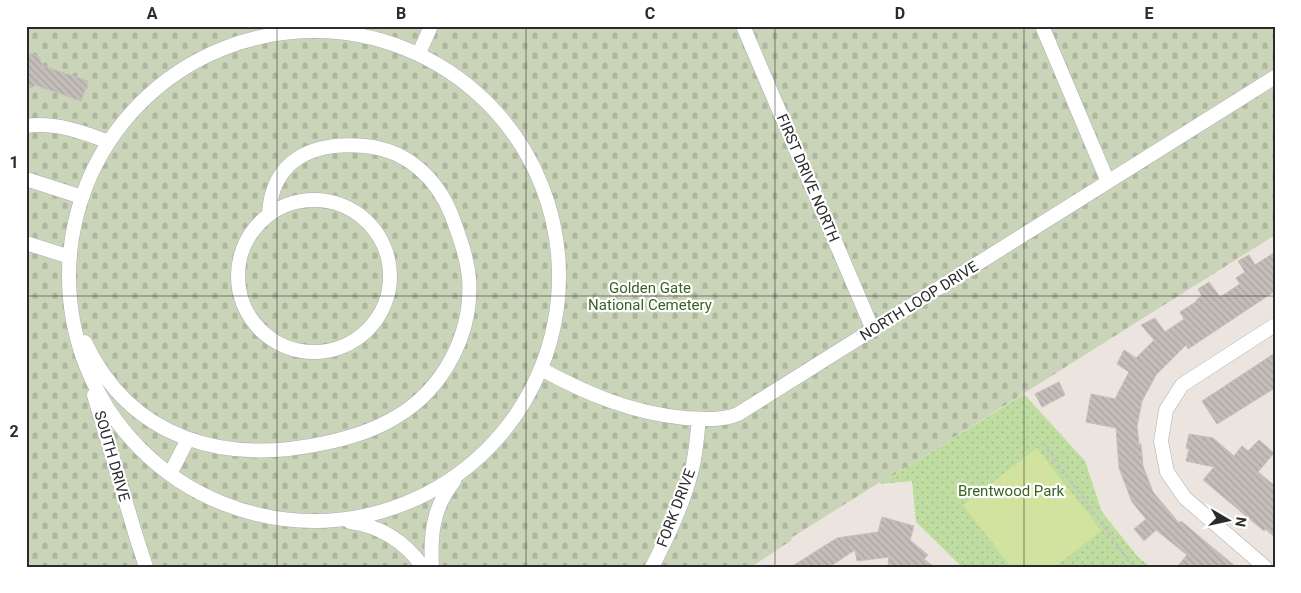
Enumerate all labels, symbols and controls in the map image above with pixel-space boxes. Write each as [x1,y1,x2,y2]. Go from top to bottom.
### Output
text: A [147,4,158,23]
text: B [396,4,406,23]
text: C [645,4,655,23]
text: D [895,4,905,23]
text: E [1145,4,1154,23]
street label: FIRST DRIVE NORTH [773,111,843,245]
text: 1 [9,153,19,172]
street label: NORTH LOOP DRIVE [857,257,982,345]
park label: Golden Gate National Cemetery [588,279,712,314]
street label: SOUTH DRIVE [90,409,134,504]
text: 2 [9,422,19,441]
street label: FORK DRIVE [653,466,699,550]
park label: Brentwood Park [958,482,1065,500]
north arrow [1204,496,1254,546]
text: N [1232,516,1250,528]

